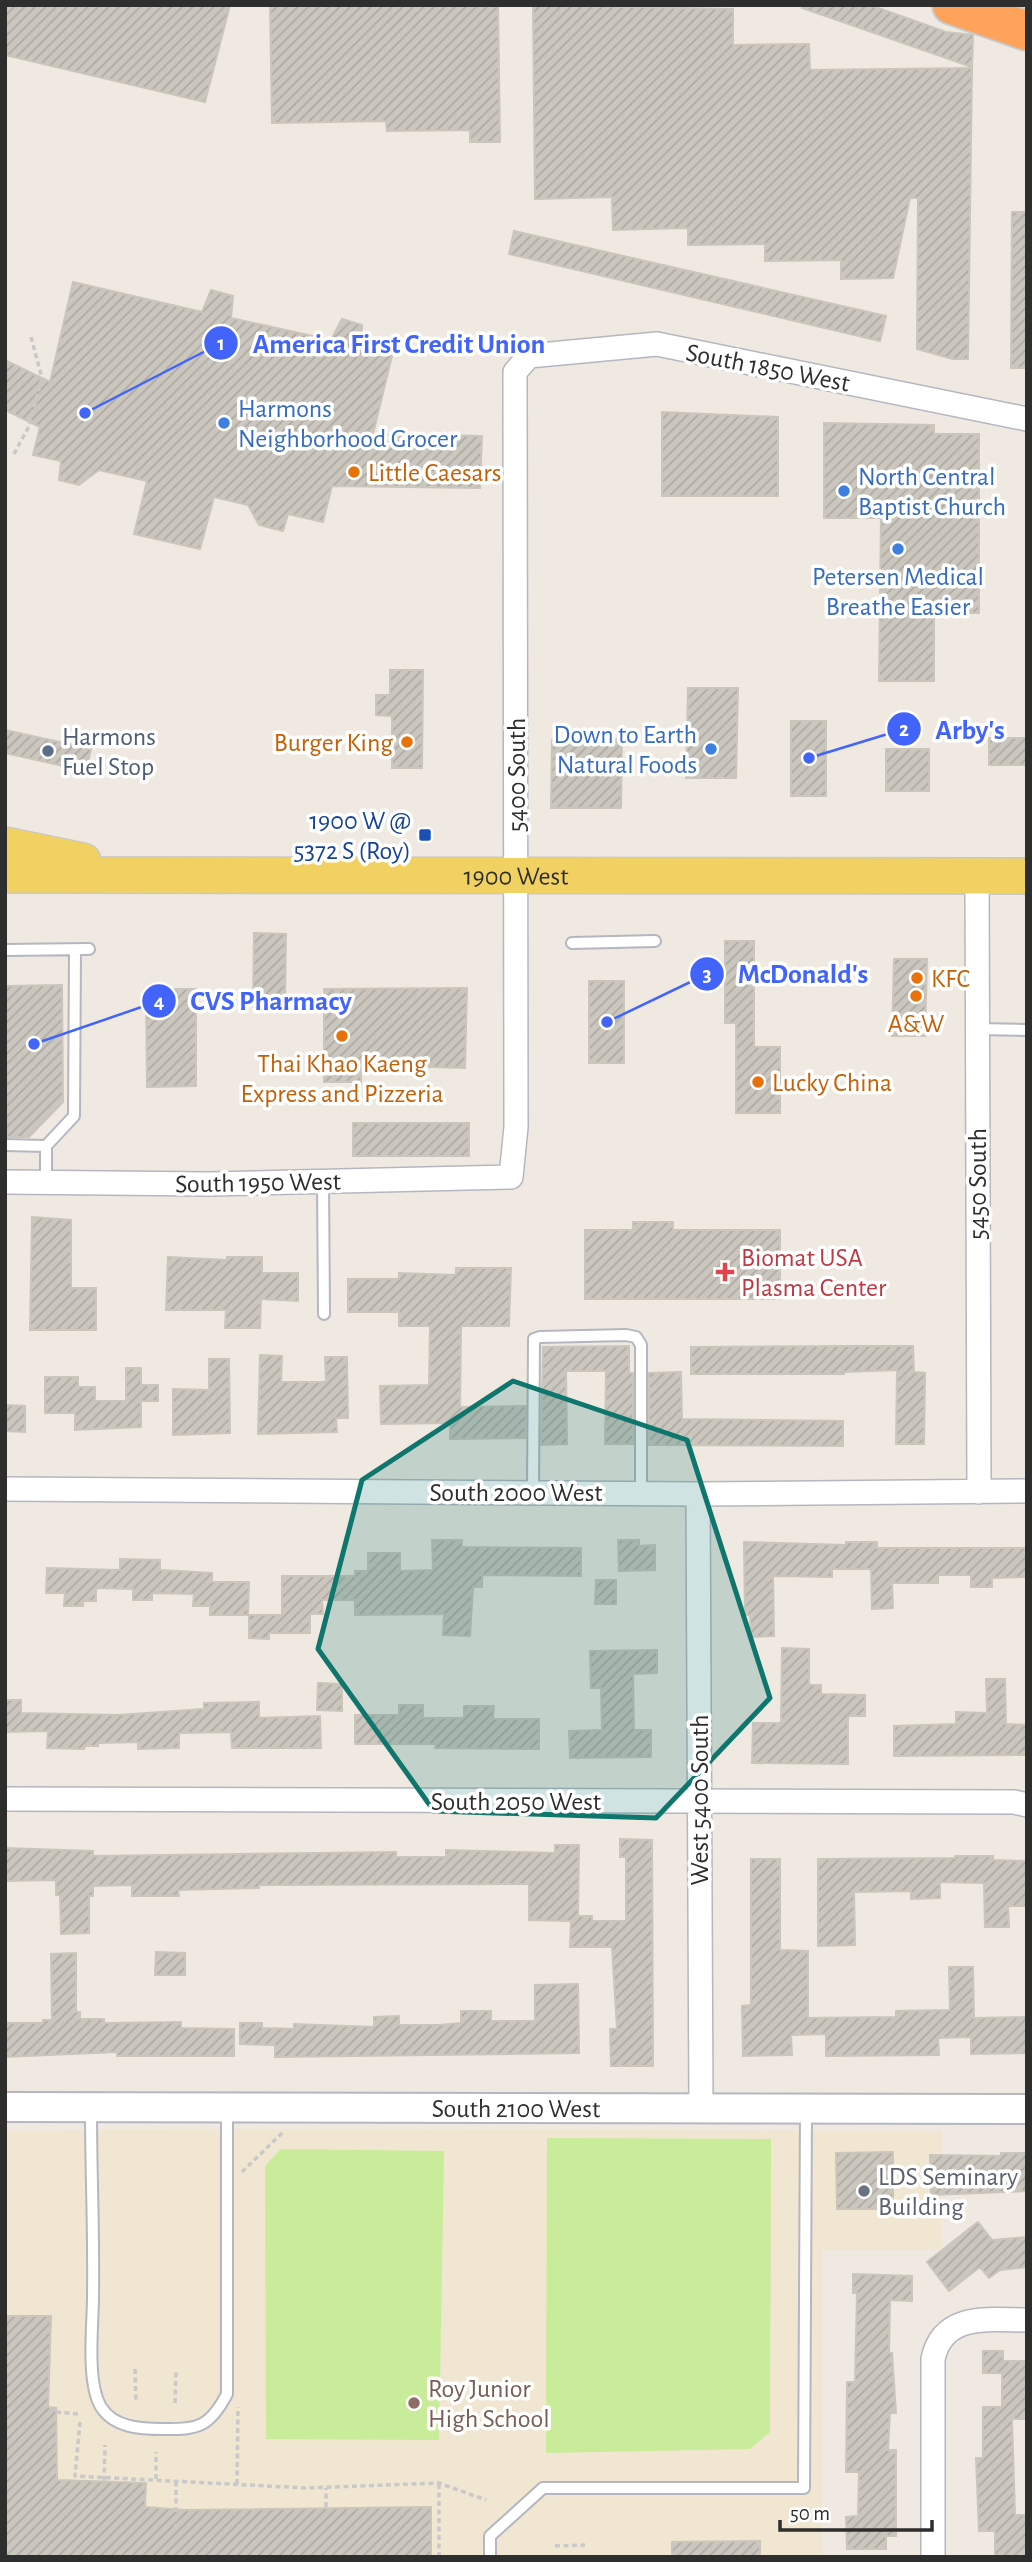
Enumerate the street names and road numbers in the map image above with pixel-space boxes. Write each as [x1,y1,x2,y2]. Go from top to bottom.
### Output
street label: South 1850 West [684,339,852,397]
street label: 5400 South [504,718,530,832]
street label: 1900 West [464,863,568,890]
street label: 5450 South [965,1128,991,1240]
street label: South 1950 West [175,1169,341,1197]
street label: South 2000 West [429,1480,603,1506]
street label: West 5400 South [687,1715,713,1885]
street label: South 2050 West [431,1789,601,1815]
street label: South 2100 West [432,2096,600,2122]

